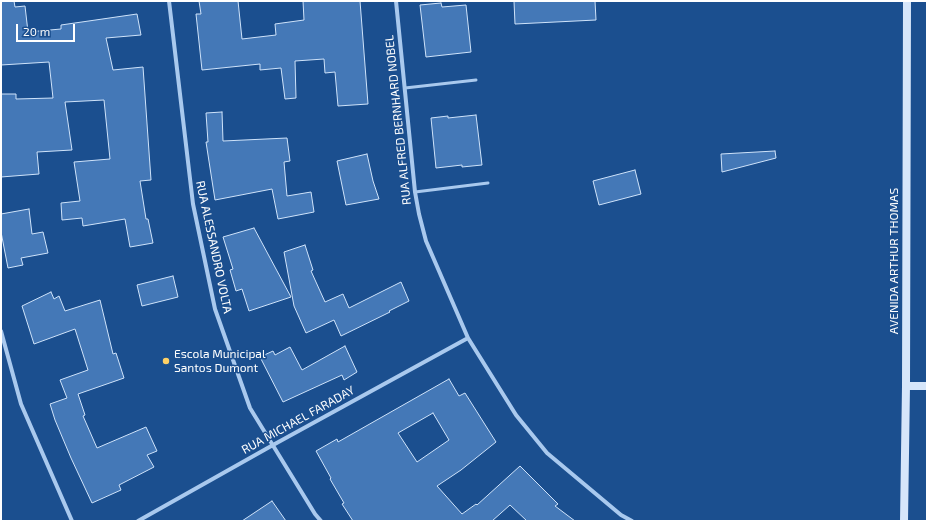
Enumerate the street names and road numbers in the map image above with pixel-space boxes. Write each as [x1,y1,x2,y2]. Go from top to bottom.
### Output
street label: RUA ALFRED BERNHARD NOBEL [382,34,414,206]
street label: RUA ALESSANDRO VOLTA [193,179,235,315]
street label: AVENIDA ARTHUR THOMAS [887,188,901,334]
street label: RUA MICHAEL FARADAY [239,383,357,457]

